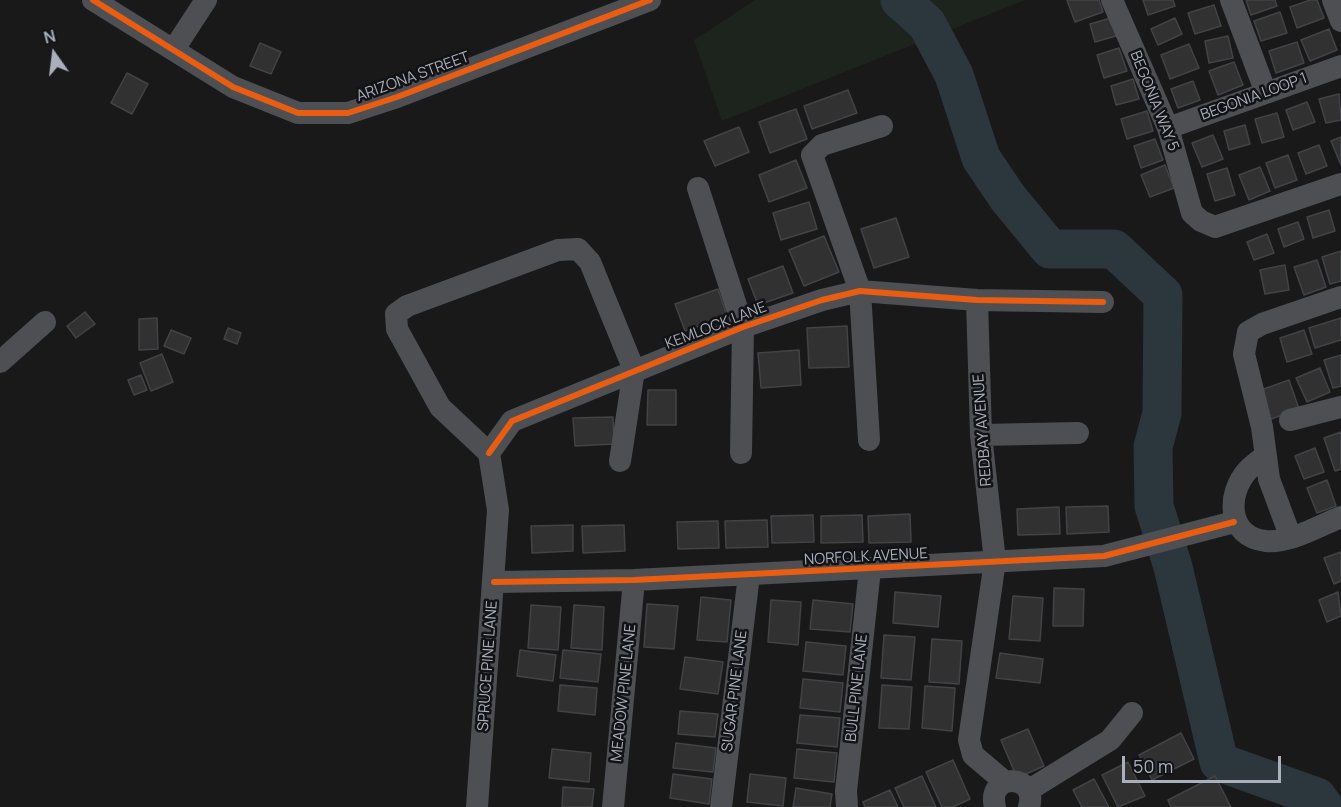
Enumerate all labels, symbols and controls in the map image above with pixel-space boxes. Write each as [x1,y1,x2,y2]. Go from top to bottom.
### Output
north arrow [24,24,84,84]
text: N [41,24,58,49]
street label: ARIZONA STREET [354,48,472,106]
street label: BEGONIA WAY 5 [1126,48,1182,154]
street label: BEGONIA LOOP 1 [1198,69,1310,125]
street label: KEMLOCK LANE [663,298,769,354]
street label: REDBAY AVENUE [970,373,996,487]
street label: NORFOLK AVENUE [804,545,928,569]
street label: SPRUCE PINE LANE [474,600,502,732]
street label: MEADOW PINE LANE [608,623,640,763]
street label: SUGAR PINE LANE [719,629,751,753]
street label: BULL PINE LANE [842,633,872,743]
scale bar [1125,744,1284,782]
text: 50 m [1133,754,1173,778]

